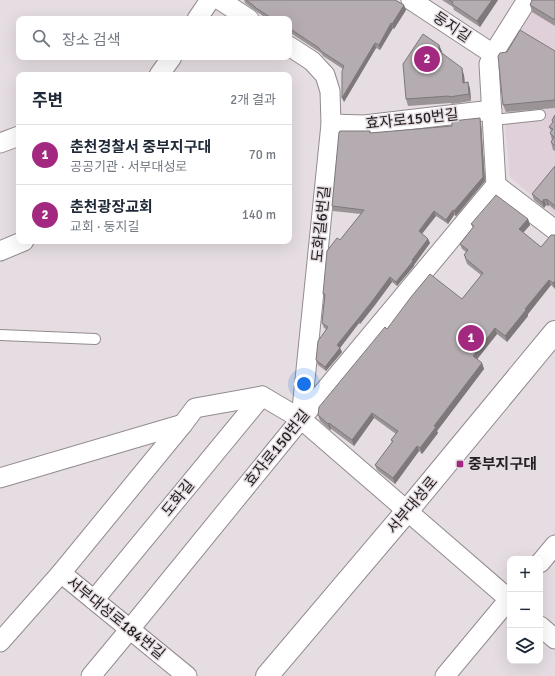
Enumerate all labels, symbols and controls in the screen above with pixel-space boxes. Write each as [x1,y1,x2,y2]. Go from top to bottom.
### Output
street label: 둥지길 [430,8,474,46]
search box [16,16,292,60]
icon: search [30,27,52,49]
text: 장소 검색 [62,31,121,49]
pin: 2 [414,44,440,74]
text: 주변 [32,90,63,111]
text: 2개 결과 [230,92,276,108]
street label: 효자로150번길 [365,105,459,133]
text: 춘천경찰서 중부지구대 [70,138,211,156]
text: 1 [41,147,49,163]
text: 70 m [249,147,276,163]
text: 공공기관 · 서부대성로 [70,159,187,175]
street label: 도화길6번길 [308,185,334,263]
text: 춘천광장교회 [70,198,153,216]
text: 2 [41,207,49,223]
text: 140 m [242,207,276,223]
text: 교회 · 둥지길 [70,219,139,235]
pin: 1 [458,323,484,353]
your location [294,374,314,394]
street label: 효자로150번길 [241,406,313,490]
place label: 중부지구대 [468,455,537,473]
marker: 중부지구대 [455,459,465,469]
street label: 서부대성로 [383,473,441,537]
street label: 도화길 [158,476,198,520]
map controls [507,556,543,664]
button: + [507,556,543,592]
street label: 서부대성로184번길 [63,573,169,663]
button: − [507,592,543,628]
button: layers [507,628,543,664]

